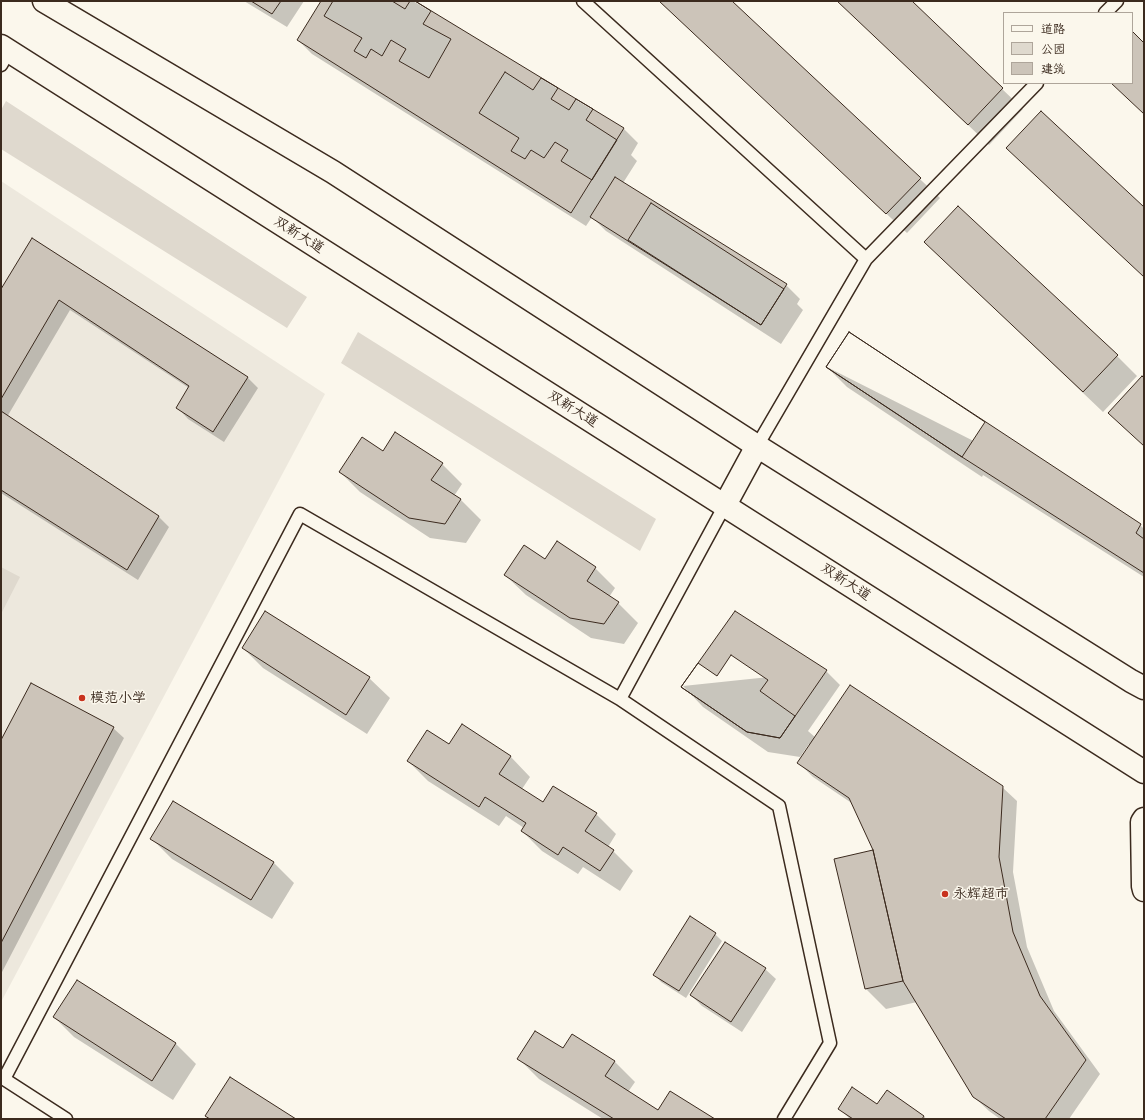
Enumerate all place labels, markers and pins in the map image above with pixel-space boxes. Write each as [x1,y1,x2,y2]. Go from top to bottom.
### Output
place label: 模范小学 [90,690,146,706]
marker: 模范小学 [77,693,87,703]
place label: 永辉超市 [953,886,1009,902]
marker: 永辉超市 [940,889,950,899]

